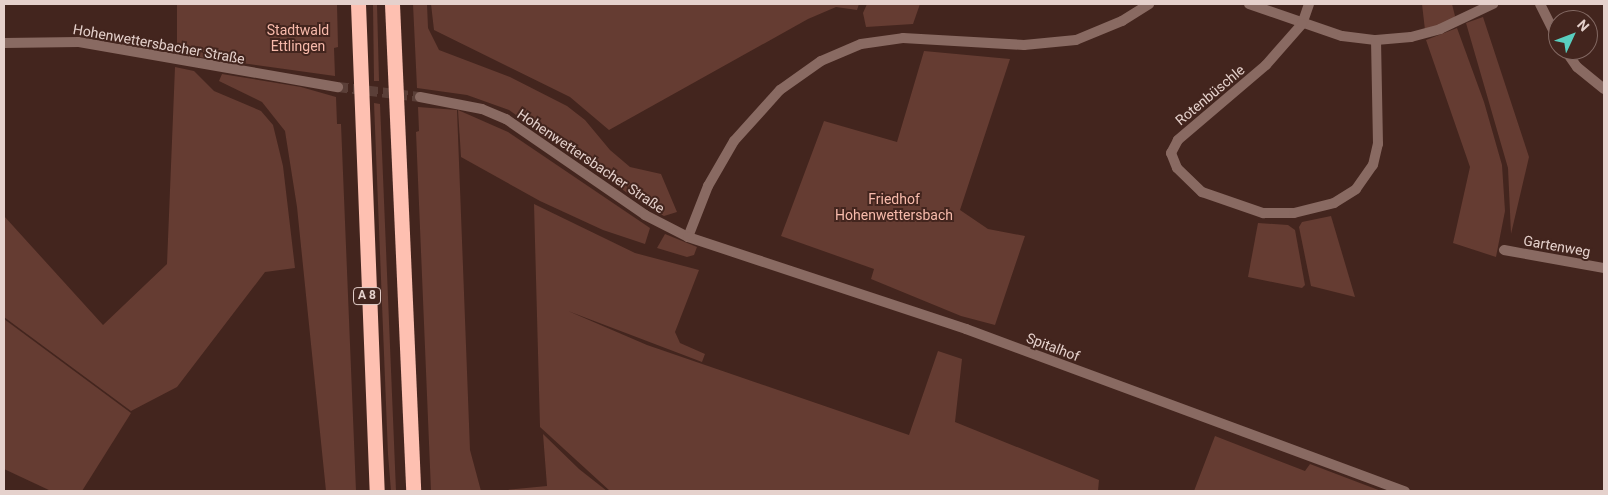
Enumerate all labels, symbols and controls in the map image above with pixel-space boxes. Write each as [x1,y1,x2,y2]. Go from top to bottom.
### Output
north arrow [1548,10,1598,60]
text: N [1574,16,1592,35]
street label: Hohenwettersbacher Straße [72,21,246,67]
park label: Stadtwald Ettlingen [267,22,329,54]
street label: Rotenbüschle [1172,61,1248,129]
street label: Hohenwettersbacher Straße [514,105,668,217]
park label: Friedhof Hohenwettersbach [835,191,953,223]
street label: Gartenweg [1522,232,1592,260]
road number: A 8 [352,286,382,306]
street label: Spitalhof [1024,329,1082,365]

